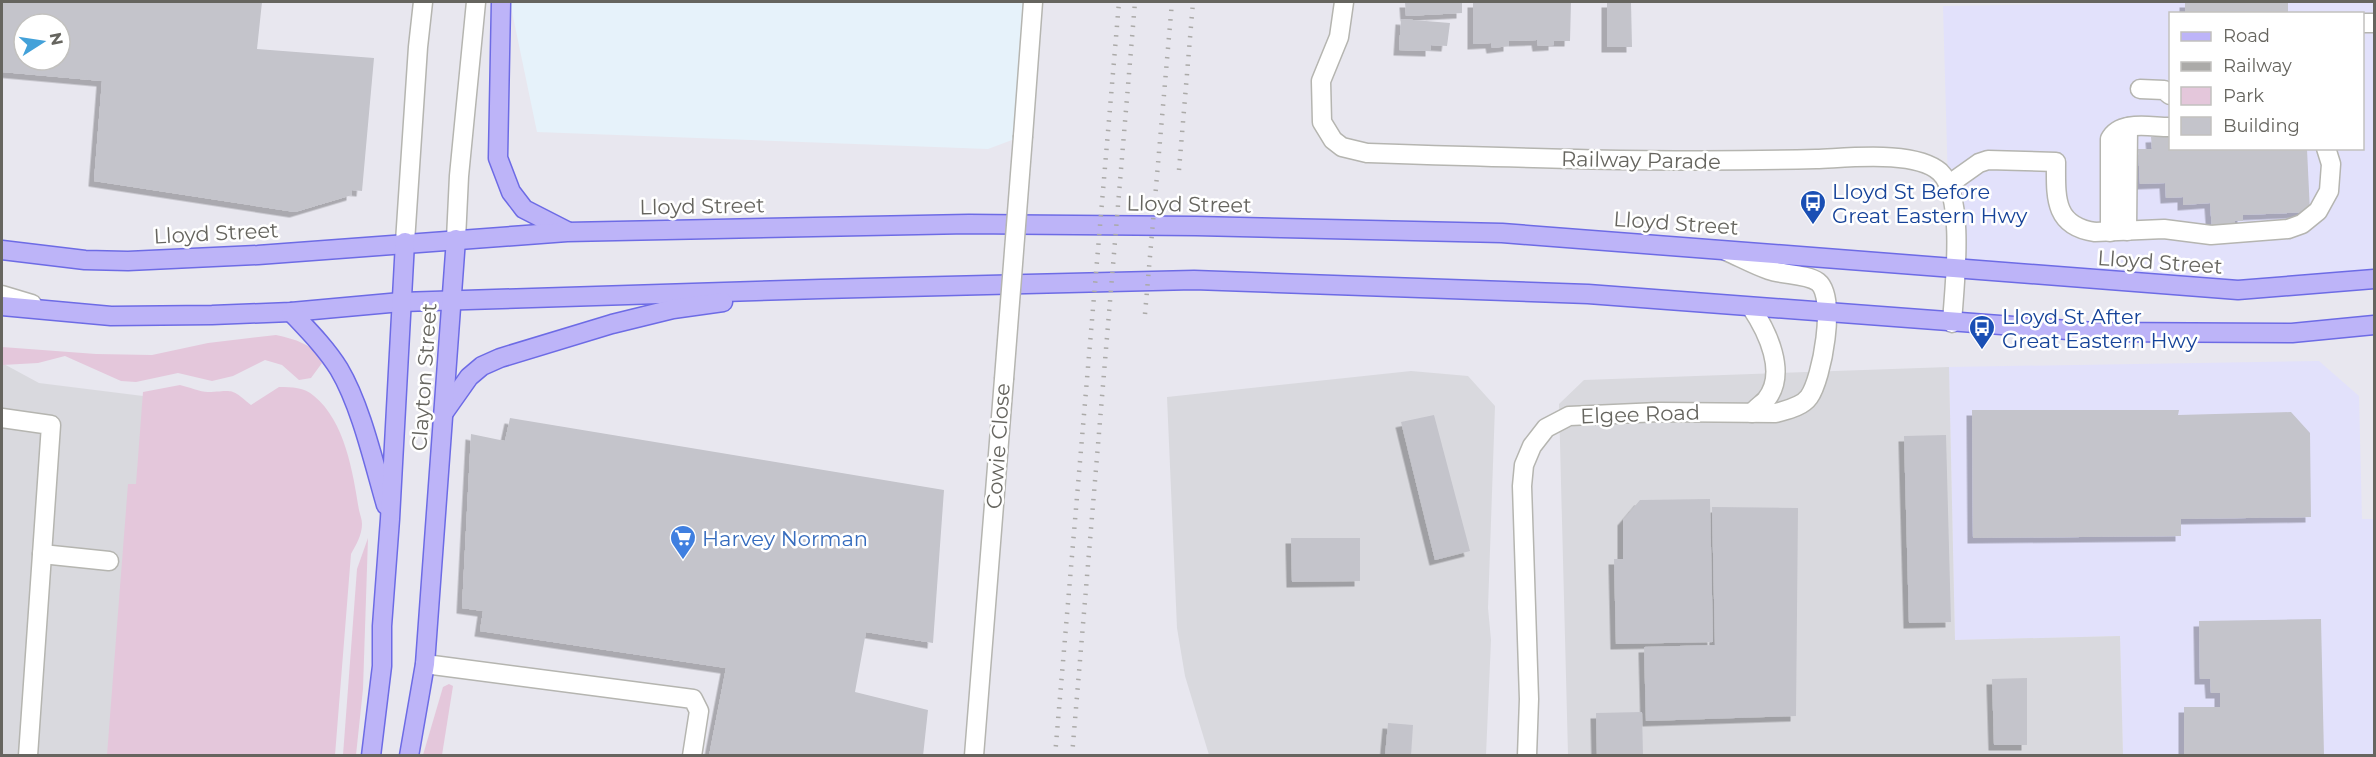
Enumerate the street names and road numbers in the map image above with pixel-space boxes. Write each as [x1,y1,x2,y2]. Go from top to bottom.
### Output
street label: Railway Parade [1561,146,1721,174]
street label: Lloyd Street [1126,190,1252,218]
street label: Lloyd Street [639,192,765,220]
street label: Lloyd Street [1613,206,1739,240]
street label: Lloyd Street [153,217,279,249]
street label: Lloyd Street [2097,245,2223,279]
street label: Clayton Street [406,302,442,452]
street label: Cowie Close [981,382,1015,510]
street label: Elgee Road [1580,399,1700,429]

